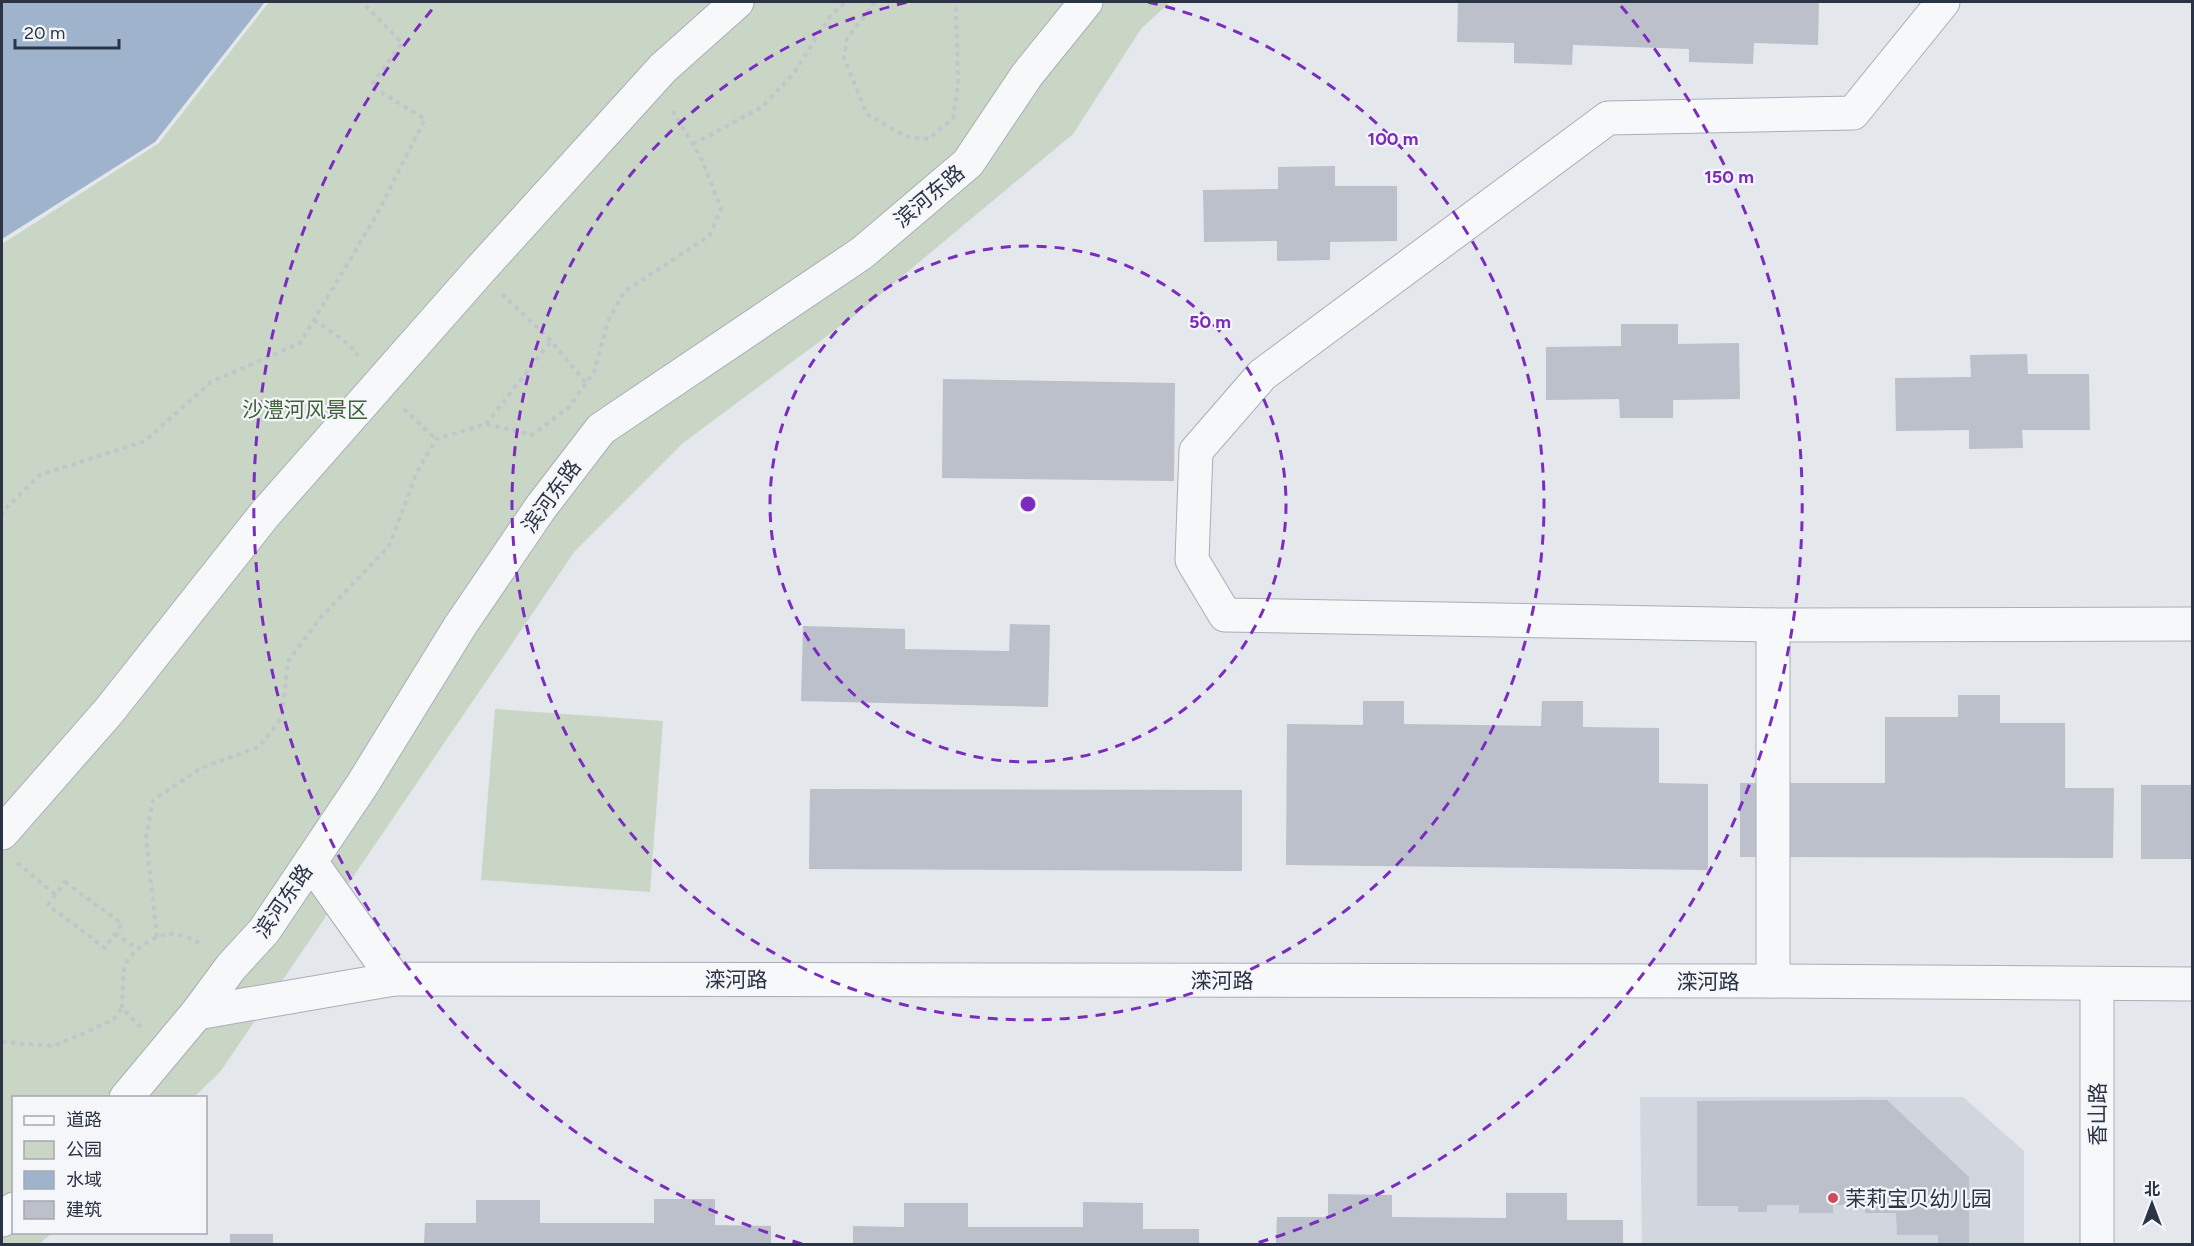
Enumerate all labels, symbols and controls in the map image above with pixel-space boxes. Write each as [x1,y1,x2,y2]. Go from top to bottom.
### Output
scale bar [15,12,118,50]
text: 20 m [24,22,65,44]
text: 100 m [1368,128,1418,150]
street label: 滨河东路 [889,159,969,233]
text: 150 m [1704,166,1754,188]
text: 50 m [1189,311,1231,333]
park label: 沙澧河风景区 [242,397,368,422]
street label: 滨河东路 [516,455,586,537]
centre of rings [1018,494,1038,514]
street label: 滨河东路 [249,859,317,943]
street label: 滦河路 [705,967,768,992]
street label: 滦河路 [1191,968,1254,993]
street label: 滦河路 [1677,969,1740,994]
street label: 香山路 [2085,1083,2110,1146]
legend [12,1096,207,1234]
text: 道路 [66,1109,102,1131]
text: 公园 [66,1139,102,1161]
text: 水域 [66,1169,102,1191]
north arrow [2122,1174,2182,1234]
text: 北 [2144,1180,2160,1199]
place label: 茉莉宝贝幼儿园 [1845,1186,1992,1211]
marker: 茉莉宝贝幼儿园 [1826,1191,1840,1205]
text: 建筑 [66,1199,102,1221]

